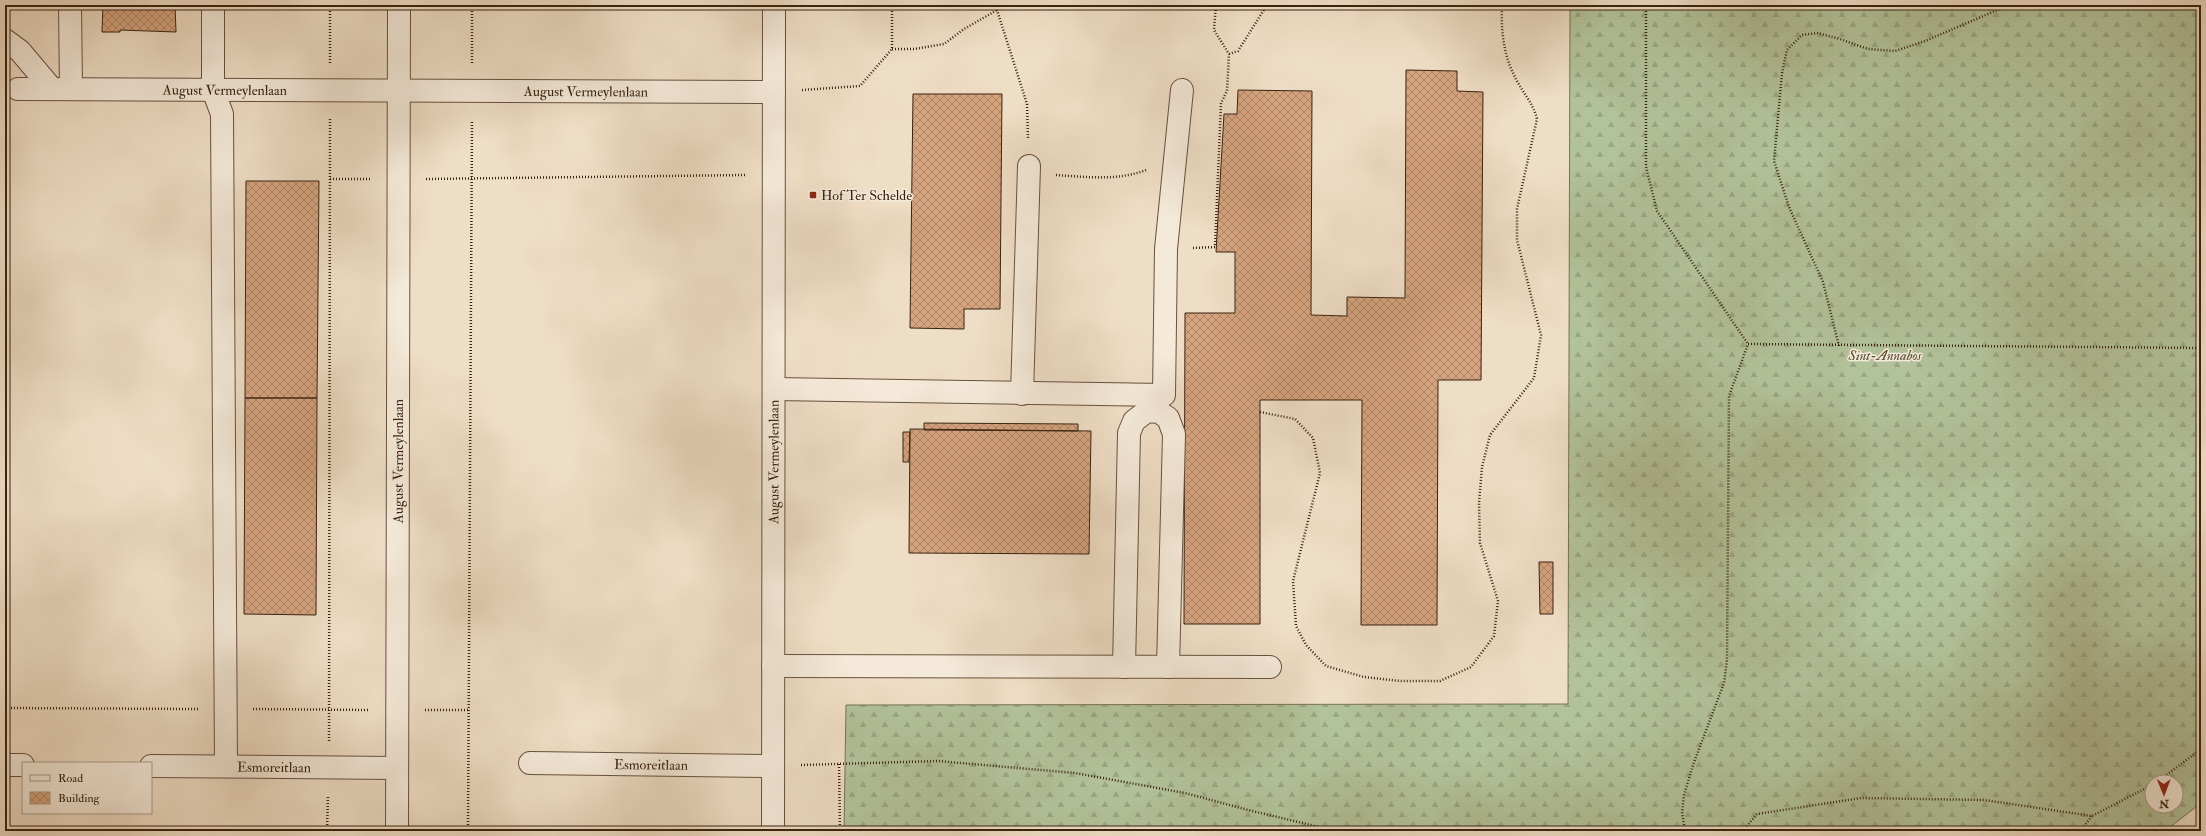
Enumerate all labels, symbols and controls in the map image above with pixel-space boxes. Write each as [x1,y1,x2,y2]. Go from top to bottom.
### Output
street label: August Vermeylenlaan [162,81,287,99]
street label: August Vermeylenlaan [523,83,648,101]
place label: Hof Ter Schelde [821,187,912,204]
marker: Hof Ter Schelde [808,190,818,200]
park label: Sint-Annabos [1848,347,1923,364]
street label: August Vermeylenlaan [389,399,407,524]
street label: August Vermeylenlaan [765,400,783,525]
street label: Esmoreitlaan [614,756,688,773]
street label: Esmoreitlaan [237,758,311,776]
legend [22,762,152,814]
text: Road [58,771,83,786]
north arrow [2144,774,2184,814]
text: Building [58,791,101,806]
text: N [2158,797,2170,810]

